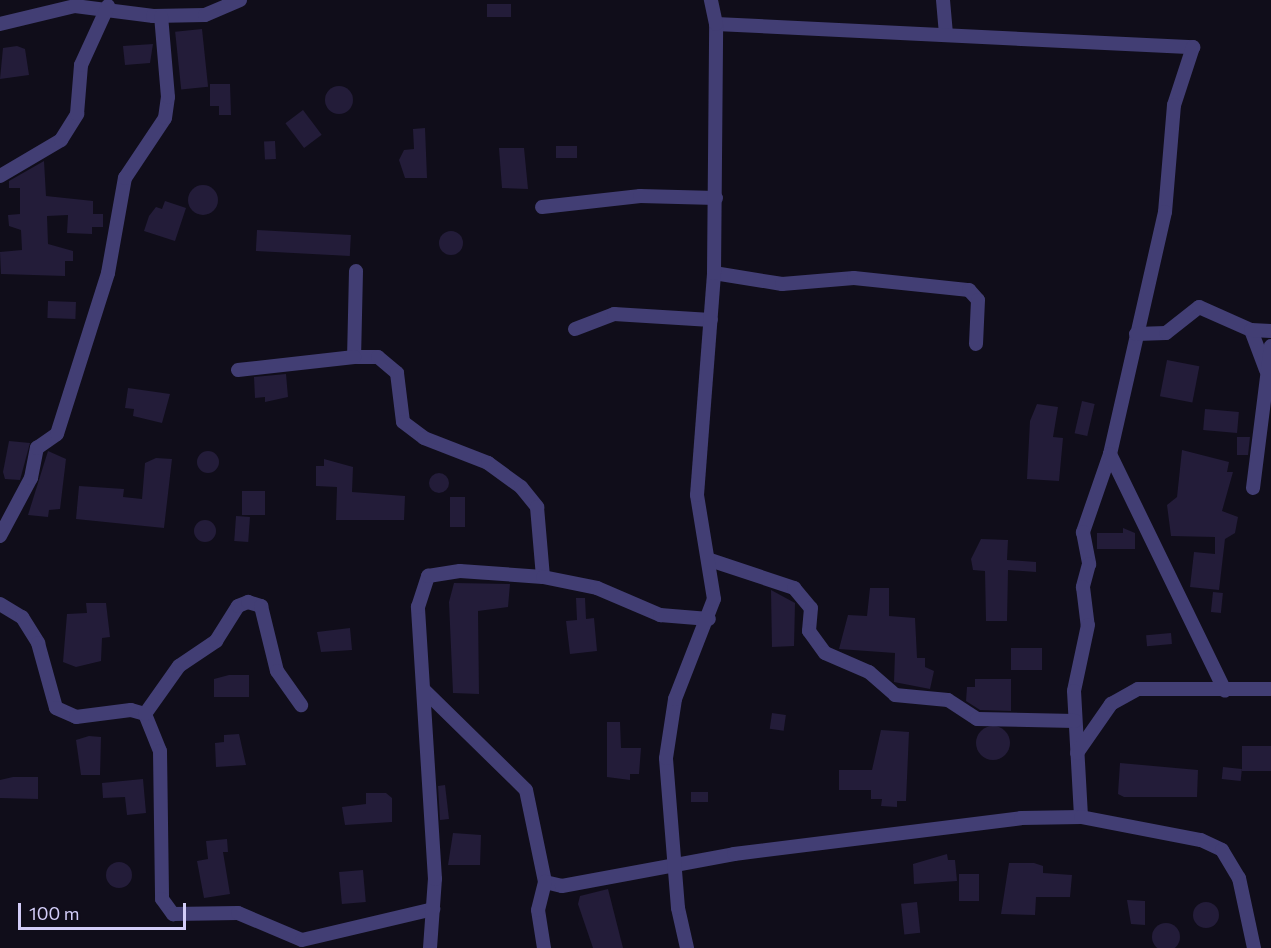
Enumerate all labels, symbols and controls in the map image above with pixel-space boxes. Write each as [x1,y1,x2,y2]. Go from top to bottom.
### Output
scale bar [21,891,189,929]
text: 100 m [29,902,79,924]

